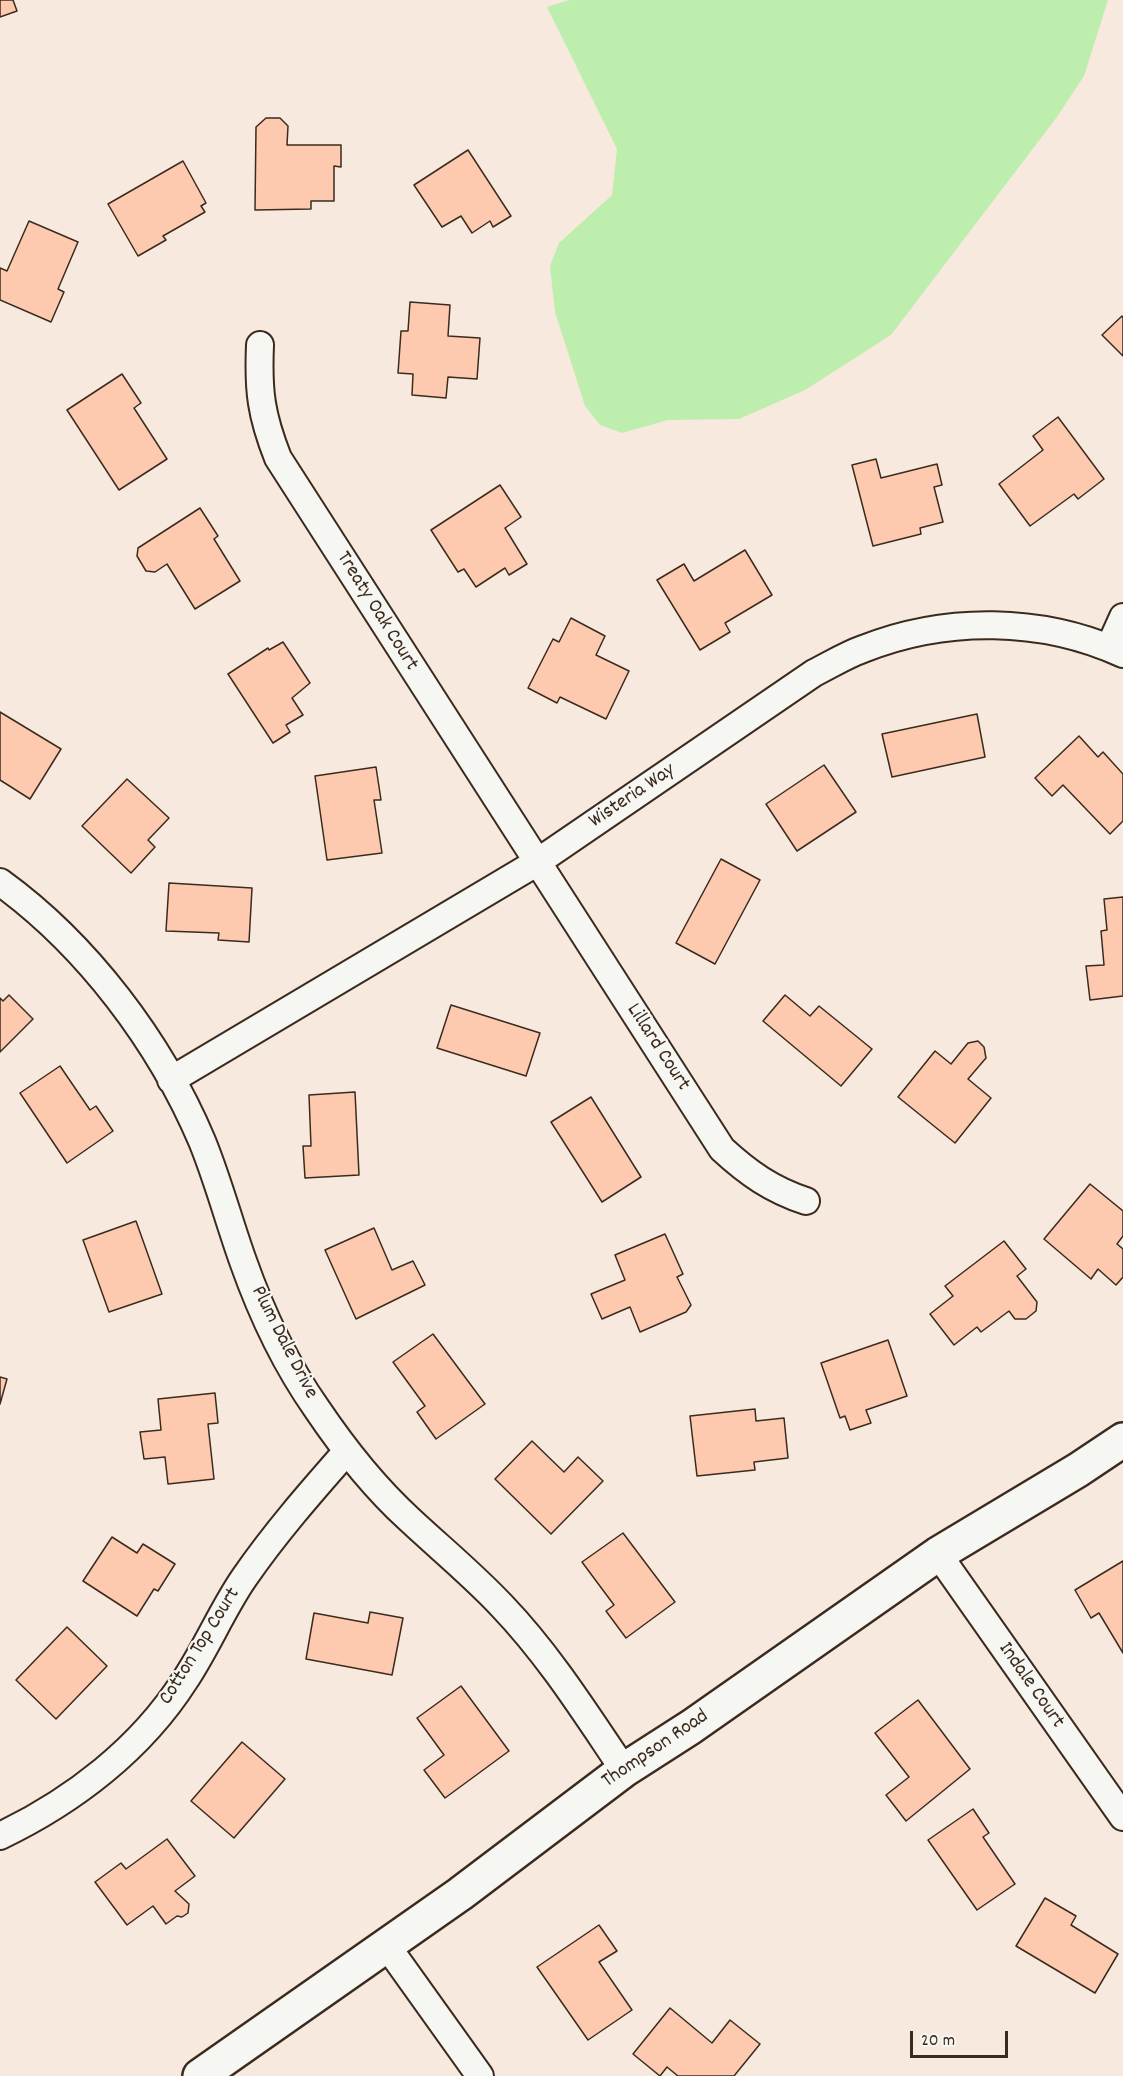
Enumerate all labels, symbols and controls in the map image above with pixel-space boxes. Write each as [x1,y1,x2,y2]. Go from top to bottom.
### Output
street label: Treaty Oak Court [329,548,423,676]
street label: Wisteria Way [585,759,681,835]
street label: Lillard Court [619,1000,695,1096]
street label: Plum Dale Drive [244,1282,322,1404]
street label: Cotton Top Court [155,1584,247,1710]
street label: Indale Court [991,1638,1069,1734]
street label: Thompson Road [598,1705,714,1795]
scale bar [913,2019,1010,2057]
text: 20 m [921,2029,955,2054]

